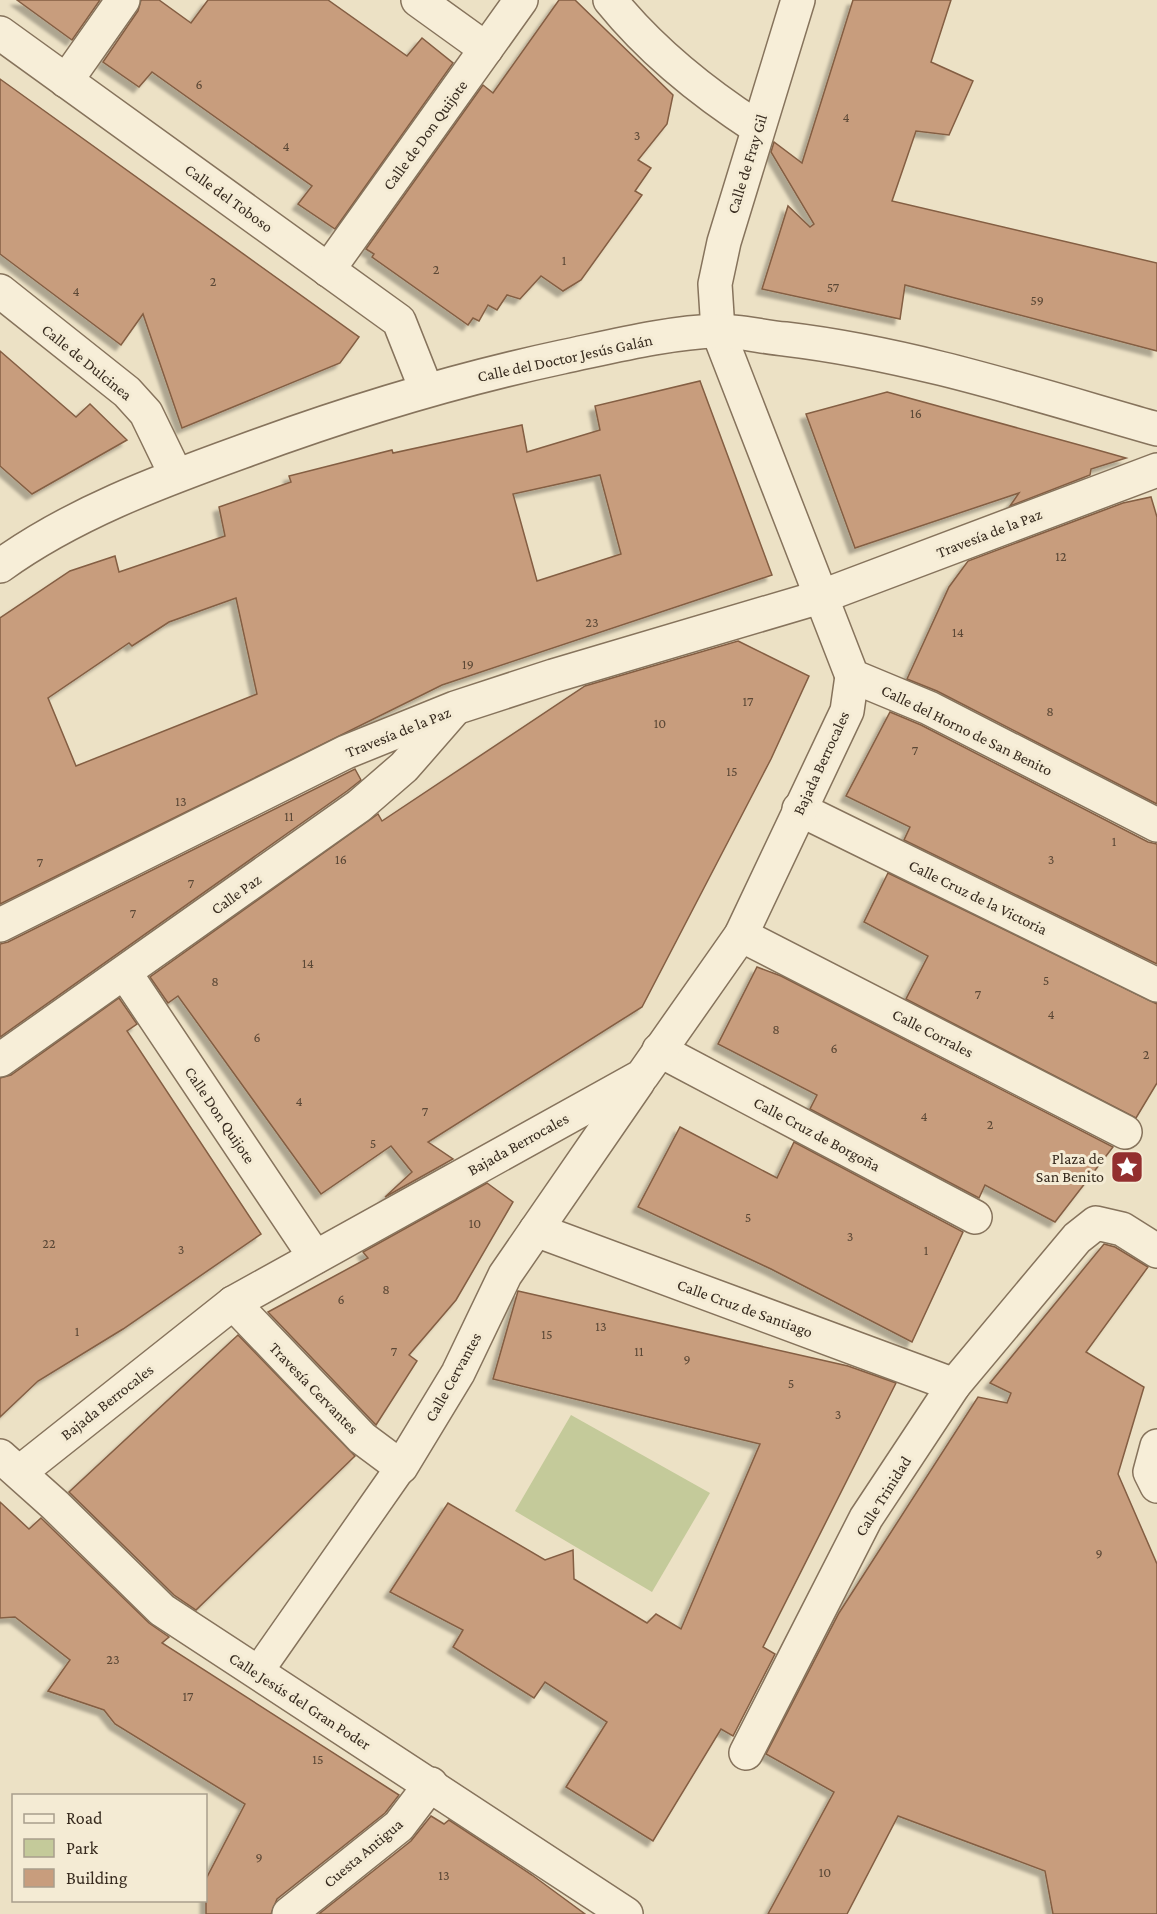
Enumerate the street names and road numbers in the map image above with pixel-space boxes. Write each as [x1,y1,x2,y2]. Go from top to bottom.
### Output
street label: Calle de Don Quijote [380,77,471,194]
street label: Calle de Fray Gil [724,112,771,216]
street label: Calle del Toboso [182,160,276,236]
street label: Calle de Dulcinea [39,321,136,404]
street label: Calle del Doctor Jesús Galán [476,331,655,386]
street label: Travesía de la Paz [934,505,1044,561]
street label: Calle del Horno de San Benito [879,681,1055,779]
street label: Travesía de la Paz [343,703,453,761]
street label: Bajada Berrocales [790,708,853,818]
street label: Calle Cruz de la Victoria [906,856,1050,938]
street label: Calle Paz [208,870,264,918]
street label: Calle Corrales [890,1005,976,1061]
street label: Calle Don Quijote [181,1063,259,1167]
street label: Calle Cruz de Borgoña [750,1093,884,1176]
street label: Bajada Berrocales [465,1109,572,1180]
street label: Calle Cruz de Santiago [675,1276,815,1341]
street label: Calle Cervantes [422,1330,484,1424]
street label: Travesía Cervantes [266,1339,362,1437]
street label: Bajada Berrocales [57,1361,157,1444]
street label: Calle Trinidad [852,1452,915,1539]
street label: Calle Jesús del Gran Poder [226,1649,374,1754]
street label: Cuesta Antigua [320,1815,407,1892]

